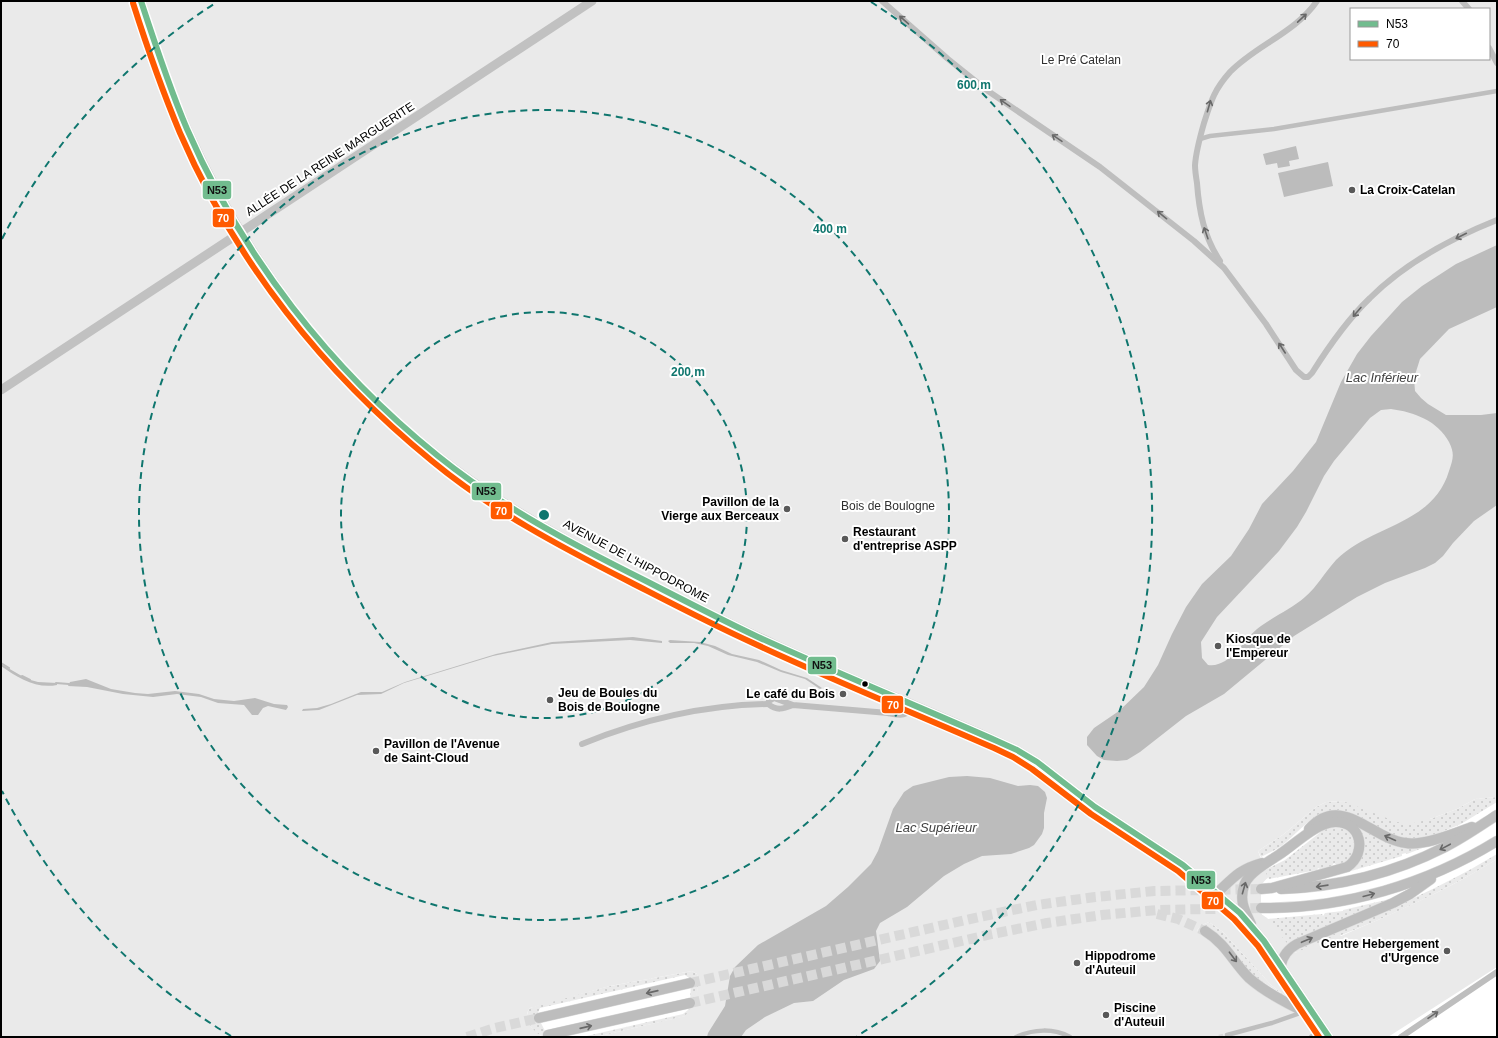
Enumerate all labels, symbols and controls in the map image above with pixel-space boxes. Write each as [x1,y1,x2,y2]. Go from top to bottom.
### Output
legend [1350,8,1490,60]
one-way arrow [1297,14,1307,23]
one-way arrow [899,16,909,25]
text: N53 [1386,17,1408,31]
text: 70 [1386,37,1400,51]
park label: Le Pré Catelan [1041,53,1121,67]
text: 600 m [957,78,991,92]
street label: ALLÉE DE LA REINE MARGUERITE [243,98,417,219]
one-way arrow [999,99,1010,107]
one-way arrow [1206,100,1213,113]
one-way arrow [1052,134,1063,142]
line badge: N53 [202,180,232,200]
place label: La Croix-Catelan [1360,183,1455,197]
text: N53 [207,184,227,196]
marker: La Croix-Catelan [1347,185,1357,195]
line badge: 70 [212,208,235,228]
one-way arrow [1157,210,1168,219]
text: 70 [217,212,229,224]
text: 400 m [813,222,847,236]
one-way arrow [1202,227,1209,240]
one-way arrow [1456,233,1468,240]
one-way arrow [1353,306,1362,316]
one-way arrow [1278,343,1286,354]
text: 200 m [671,365,705,379]
water label: Lac Inférieur [1346,370,1419,385]
line badge: N53 [471,482,502,501]
text: N53 [476,485,496,497]
place label: Pavillon de la Vierge aux Berceaux [661,495,779,523]
park label: Bois de Boulogne [841,499,935,513]
line badge: 70 [490,501,513,520]
marker: Pavillon de la Vierge aux Berceaux [782,504,792,514]
text: 70 [495,505,507,517]
centre of rings [537,508,551,522]
street label: AVENUE DE L'HIPPODROME [561,517,711,605]
place label: Restaurant d'entreprise ASPP [853,525,957,553]
marker: Restaurant d'entreprise ASPP [840,534,850,544]
place label: Kiosque de l'Empereur [1226,632,1291,660]
marker: Kiosque de l'Empereur [1213,641,1223,651]
line badge: N53 [807,656,837,675]
text: N53 [812,659,832,671]
unlabelled marker [860,679,870,689]
place label: Jeu de Boules du Bois de Boulogne [558,686,660,714]
place label: Le café du Bois [746,687,835,701]
marker: Le café du Bois [838,689,848,699]
marker: Jeu de Boules du Bois de Boulogne [545,695,555,705]
line badge: 70 [881,695,904,714]
text: 70 [887,699,899,711]
place label: Pavillon de l'Avenue de Saint-Cloud [384,737,500,765]
marker: Pavillon de l'Avenue de Saint-Cloud [371,746,381,756]
water label: Lac Supérieur [896,820,977,835]
one-way arrow [1385,834,1397,841]
one-way arrow [1439,844,1451,851]
line badge: N53 [1186,870,1216,890]
text: N53 [1191,874,1211,886]
one-way arrow [1241,882,1248,895]
one-way arrow [1316,882,1329,890]
line badge: 70 [1201,891,1224,910]
one-way arrow [1363,891,1376,898]
text: 70 [1207,895,1219,907]
one-way arrow [1300,935,1312,943]
place label: Centre Hebergement d'Urgence [1321,937,1439,965]
marker: Centre Hebergement d'Urgence [1442,946,1452,956]
place label: Hippodrome d'Auteuil [1085,949,1156,977]
one-way arrow [1229,952,1237,963]
marker: Hippodrome d'Auteuil [1072,958,1082,968]
one-way arrow [646,989,659,996]
place label: Piscine d'Auteuil [1114,1001,1165,1029]
marker: Piscine d'Auteuil [1101,1010,1111,1020]
one-way arrow [1427,1011,1438,1019]
one-way arrow [579,1022,592,1030]

